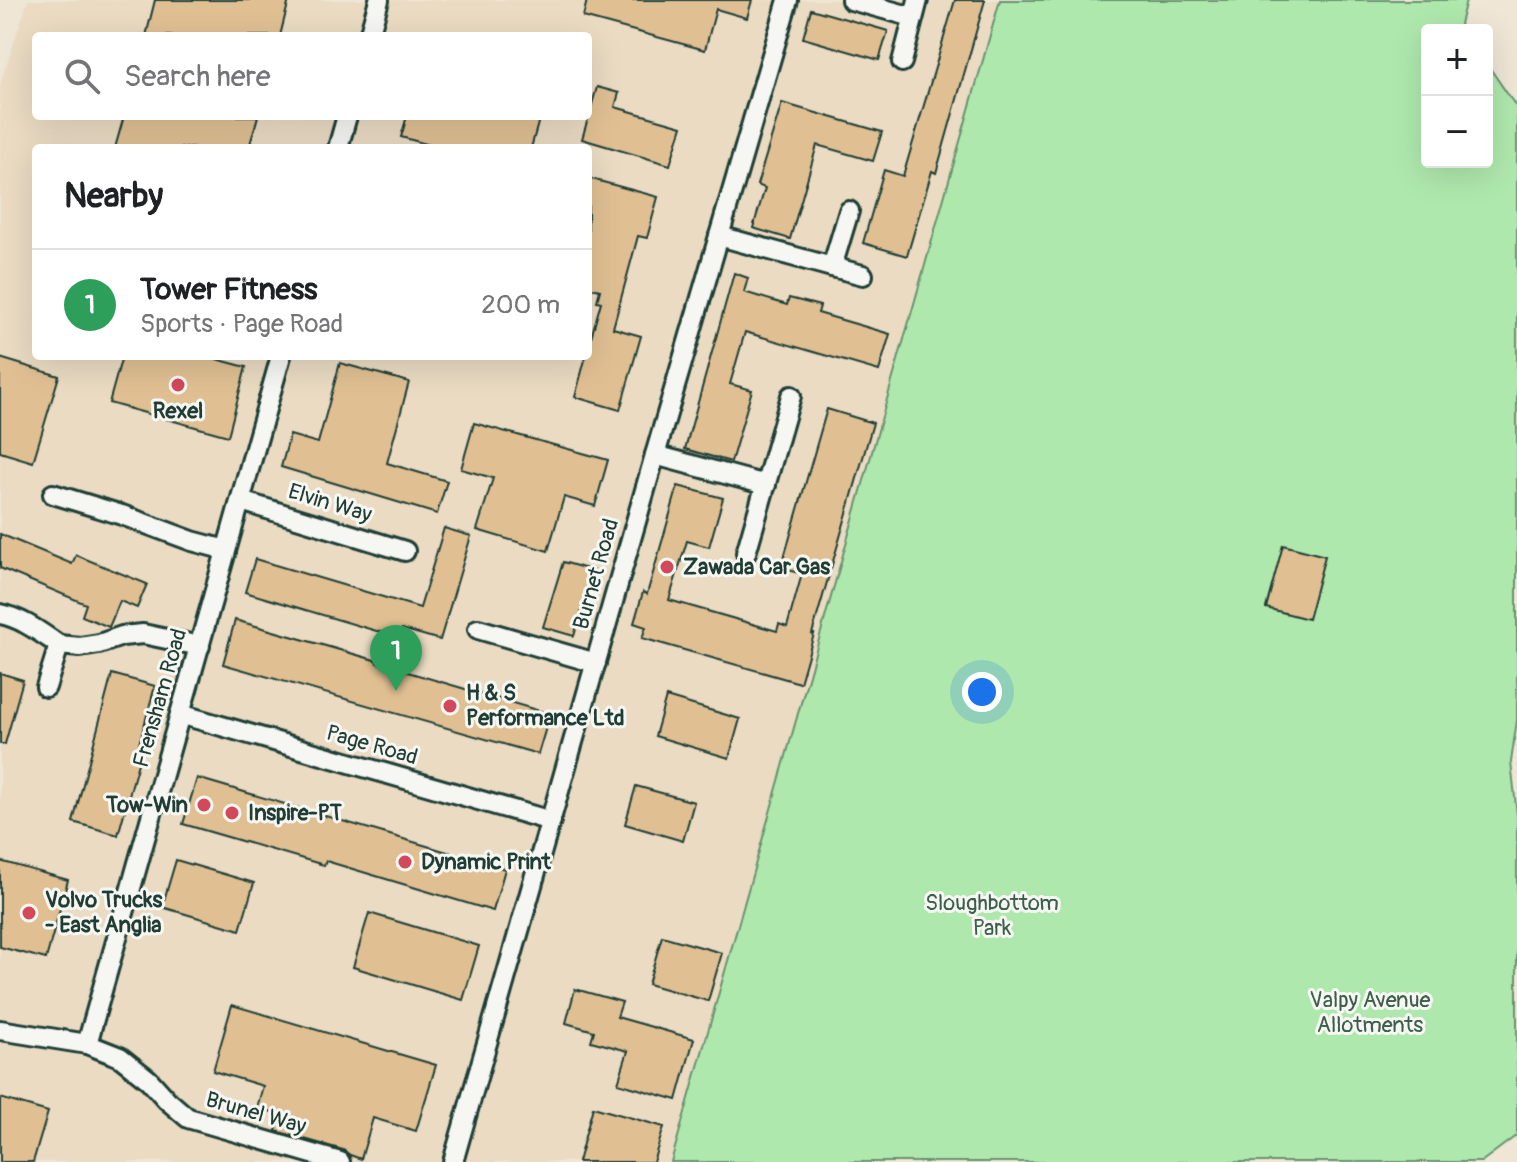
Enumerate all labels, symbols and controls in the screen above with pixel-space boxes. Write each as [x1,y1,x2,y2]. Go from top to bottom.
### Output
map controls [1421,24,1493,168]
button: + [1421,24,1493,96]
search box [32,32,592,120]
icon: search [60,54,104,98]
text: Search here [124,58,271,95]
button: − [1421,96,1493,168]
text: Nearby [64,175,163,218]
text: Tower Fitness [140,271,317,308]
text: 1 [85,289,95,321]
text: 200 m [481,289,560,321]
text: Sports · Page Road [140,308,343,340]
marker: Rexel [169,376,187,394]
place label: Rexel [153,397,203,425]
street label: Elvin Way [285,477,375,529]
street label: Burnet Road [567,515,625,633]
place label: Zawada Car Gas [683,553,830,581]
marker: Zawada Car Gas [658,558,676,576]
street label: Frensham Road [127,625,193,771]
pin: 1 [370,625,422,691]
your location [962,672,1002,712]
place label: H & S Performance Ltd [466,679,625,732]
marker: H & S Performance Ltd [441,697,459,715]
street label: Page Road [323,719,421,771]
place label: Tow-Win [105,791,188,819]
marker: Tow-Win [195,796,213,814]
place label: Inspire-PT [248,799,342,827]
marker: Inspire-PT [223,804,241,822]
place label: Dynamic Print [421,848,552,876]
marker: Dynamic Print [396,853,414,871]
place label: Volvo Trucks - East Anglia [45,886,163,939]
park label: Sloughbottom Park [925,889,1059,942]
marker: Volvo Trucks - East Anglia [20,904,38,922]
park label: Valpy Avenue Allotments [1310,986,1431,1039]
street label: Brunel Way [203,1085,309,1141]

